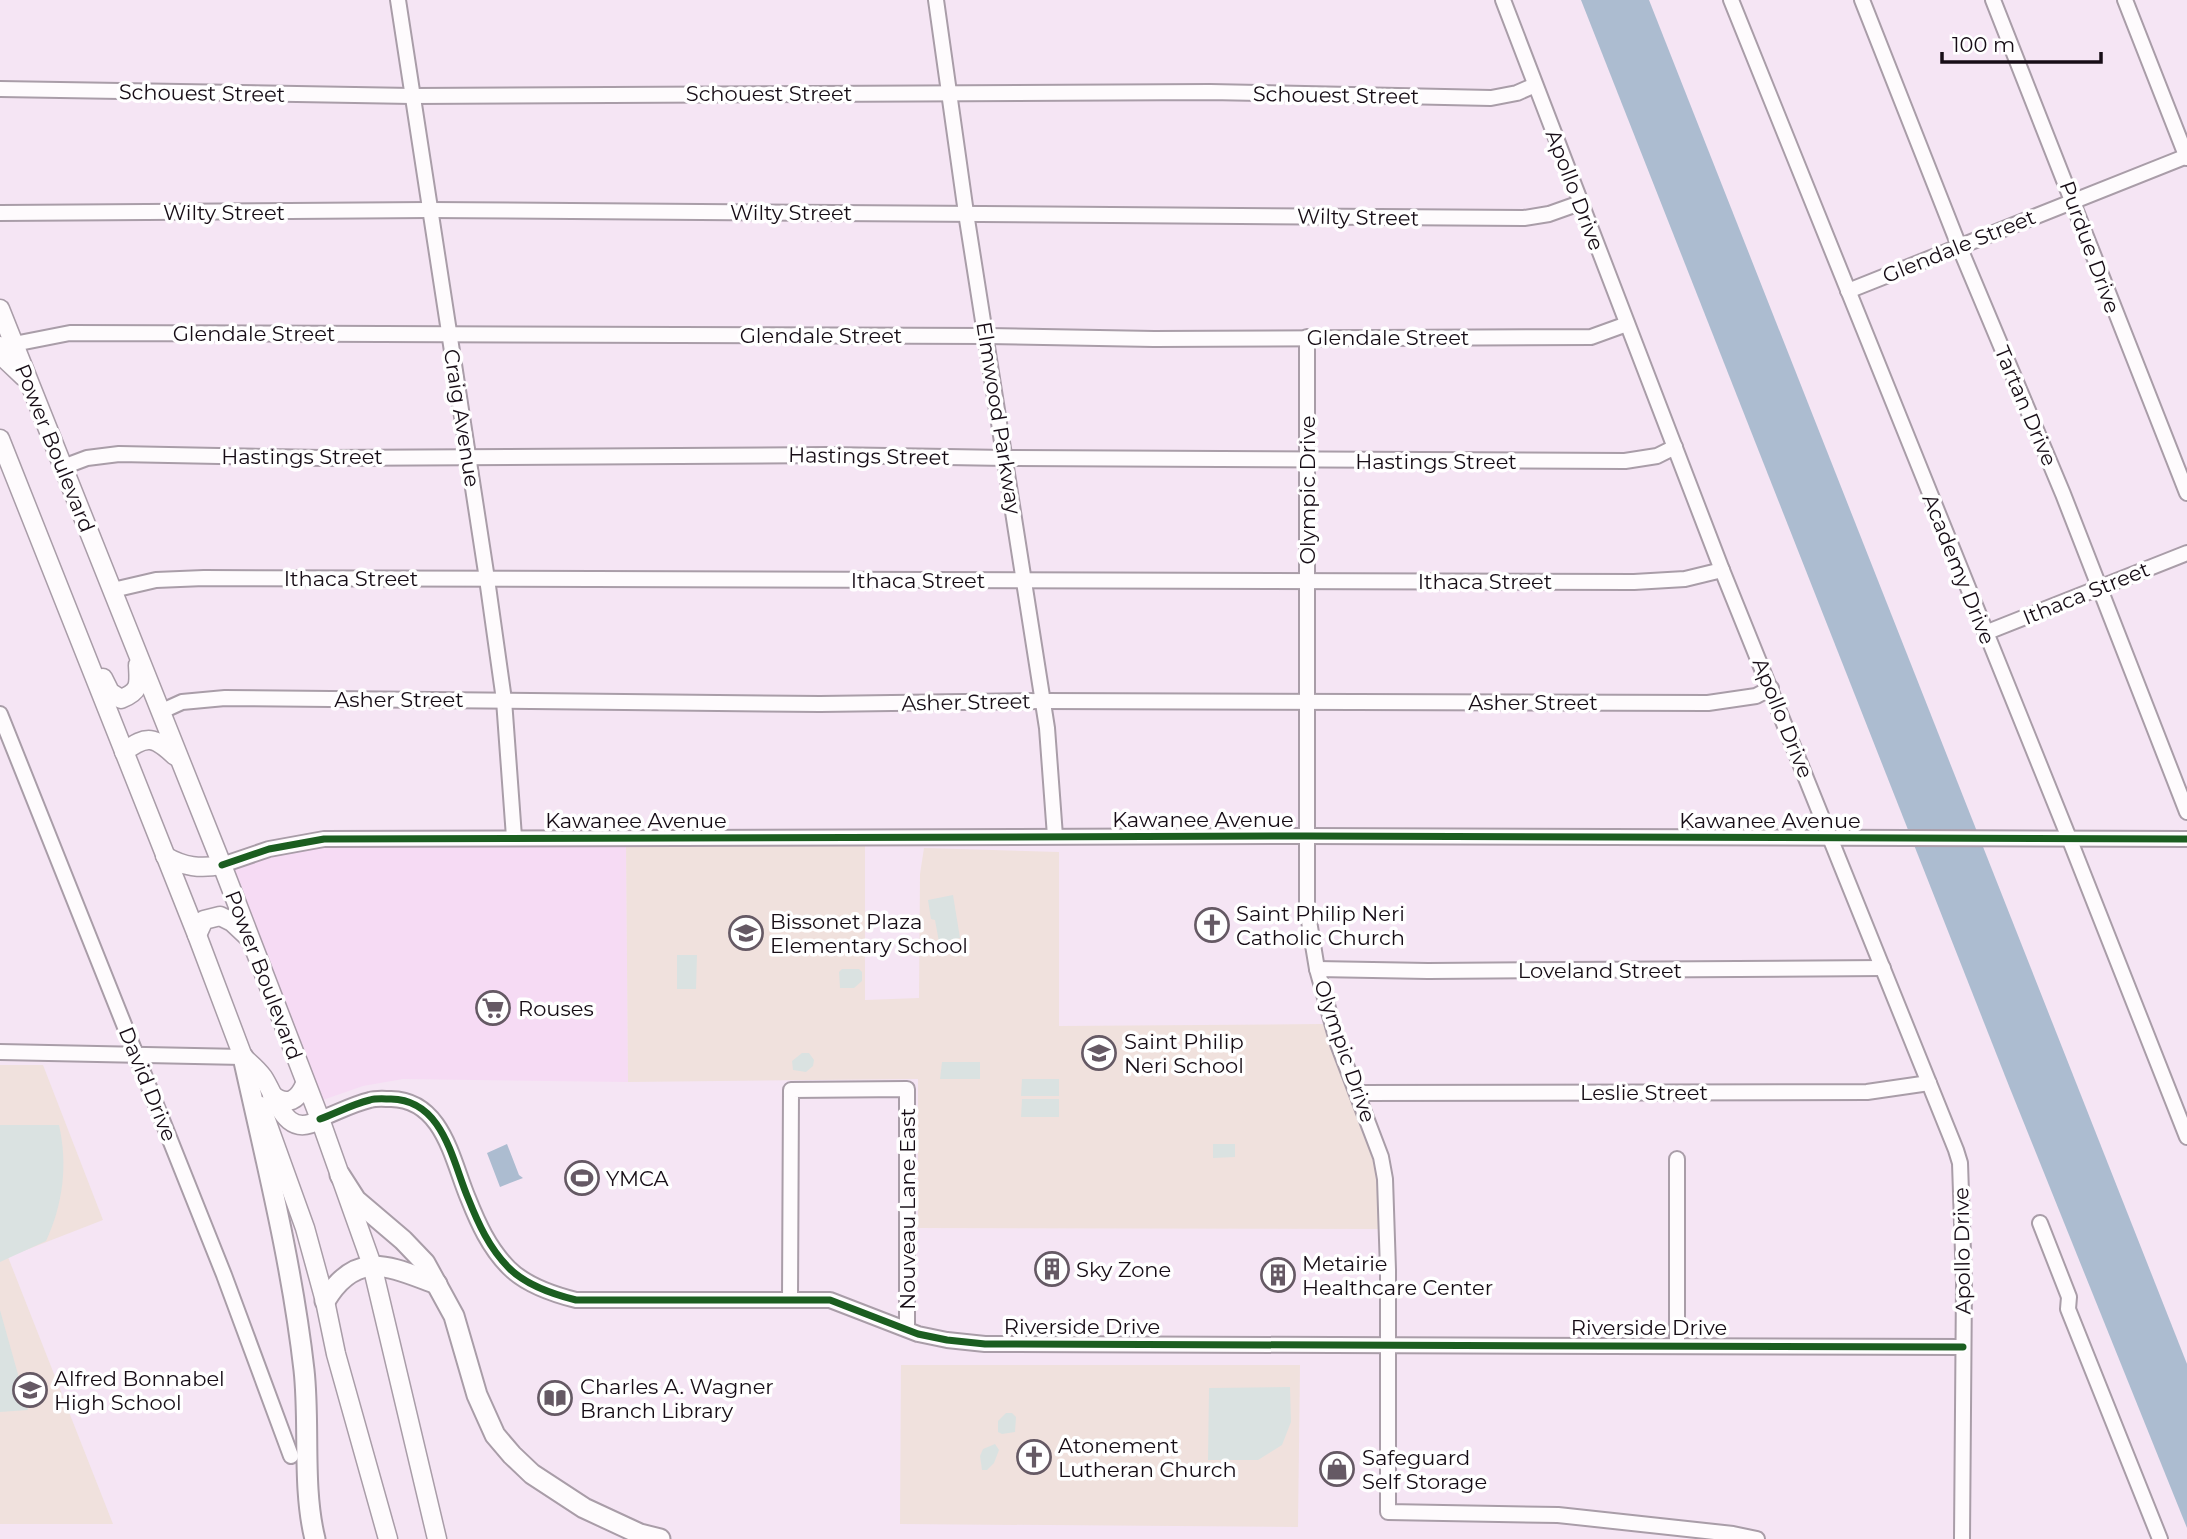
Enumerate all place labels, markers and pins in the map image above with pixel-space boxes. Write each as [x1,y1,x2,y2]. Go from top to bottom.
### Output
place label: Saint Philip Neri Catholic Church [1236,901,1405,950]
church icon: Saint Philip Neri Catholic Church [1193,906,1231,944]
place label: Bissonet Plaza Elementary School [770,909,968,958]
school or university icon: Bissonet Plaza Elementary School [727,914,765,952]
supermarket icon: Rouses [474,989,512,1027]
place label: Rouses [518,996,594,1021]
place label: Saint Philip Neri School [1124,1029,1244,1078]
school or university icon: Saint Philip Neri School [1080,1034,1118,1072]
sports icon: YMCA [563,1159,601,1197]
place label: YMCA [606,1166,670,1191]
building icon: Sky Zone [1033,1250,1071,1288]
place label: Metairie Healthcare Center [1302,1251,1493,1300]
building icon: Metairie Healthcare Center [1259,1256,1297,1294]
place label: Sky Zone [1076,1257,1171,1282]
place label: Alfred Bonnabel High School [54,1366,225,1415]
school or university icon: Alfred Bonnabel High School [11,1371,49,1409]
place label: Charles A. Wagner Branch Library [580,1374,774,1423]
library icon: Charles A. Wagner Branch Library [536,1379,574,1417]
place label: Atonement Lutheran Church [1058,1433,1237,1482]
church icon: Atonement Lutheran Church [1015,1438,1053,1476]
place label: Safeguard Self Storage [1362,1445,1487,1494]
shop icon: Safeguard Self Storage [1318,1450,1356,1488]

